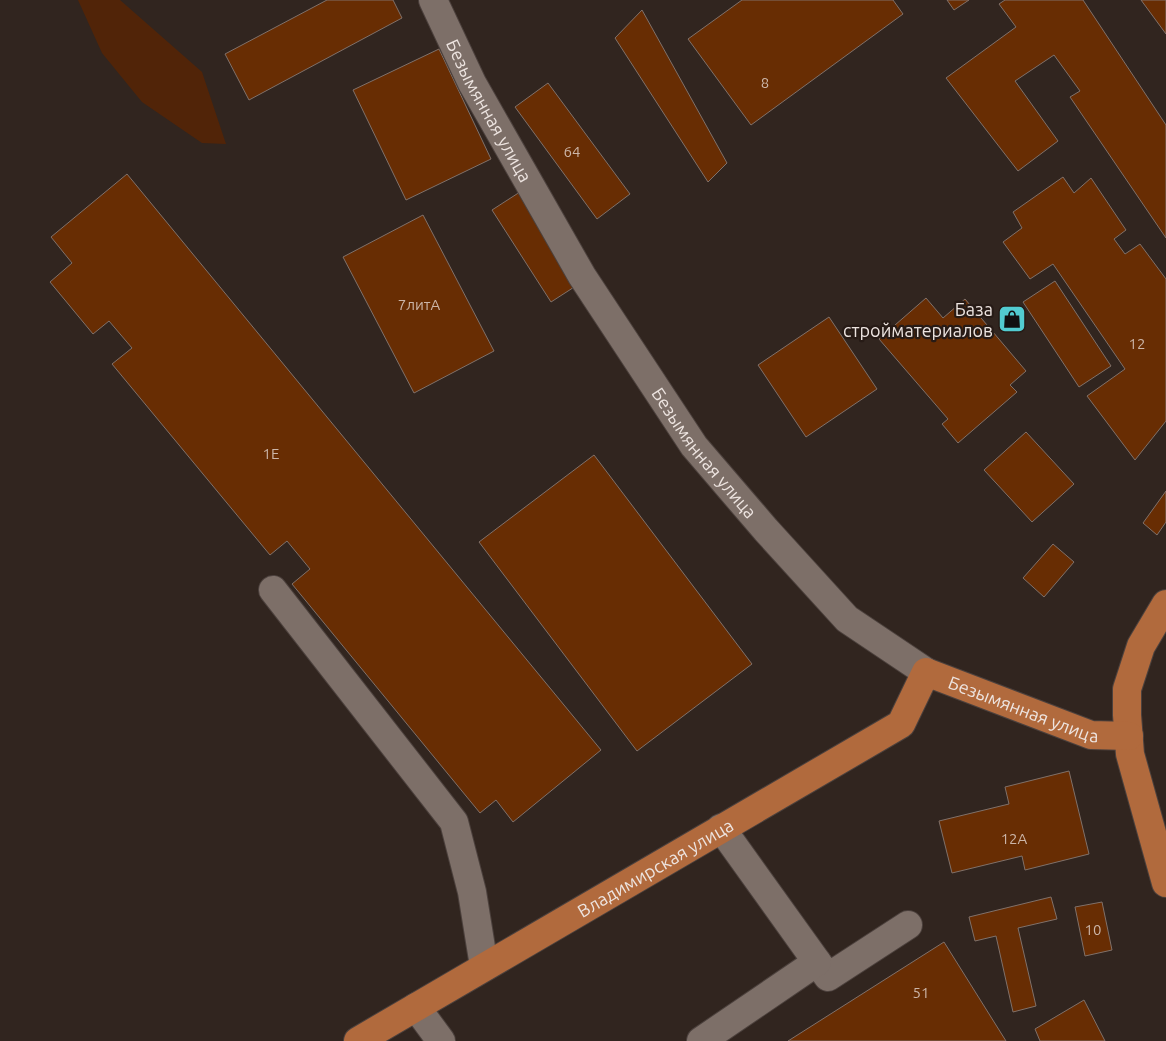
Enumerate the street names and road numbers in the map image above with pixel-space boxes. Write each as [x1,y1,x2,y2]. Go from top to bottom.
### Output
street label: Безымянная улица [443,36,536,185]
street label: Безымянная улица [648,384,761,522]
street label: Безымянная улица [946,672,1099,745]
street label: Владимирская улица [574,814,736,921]

